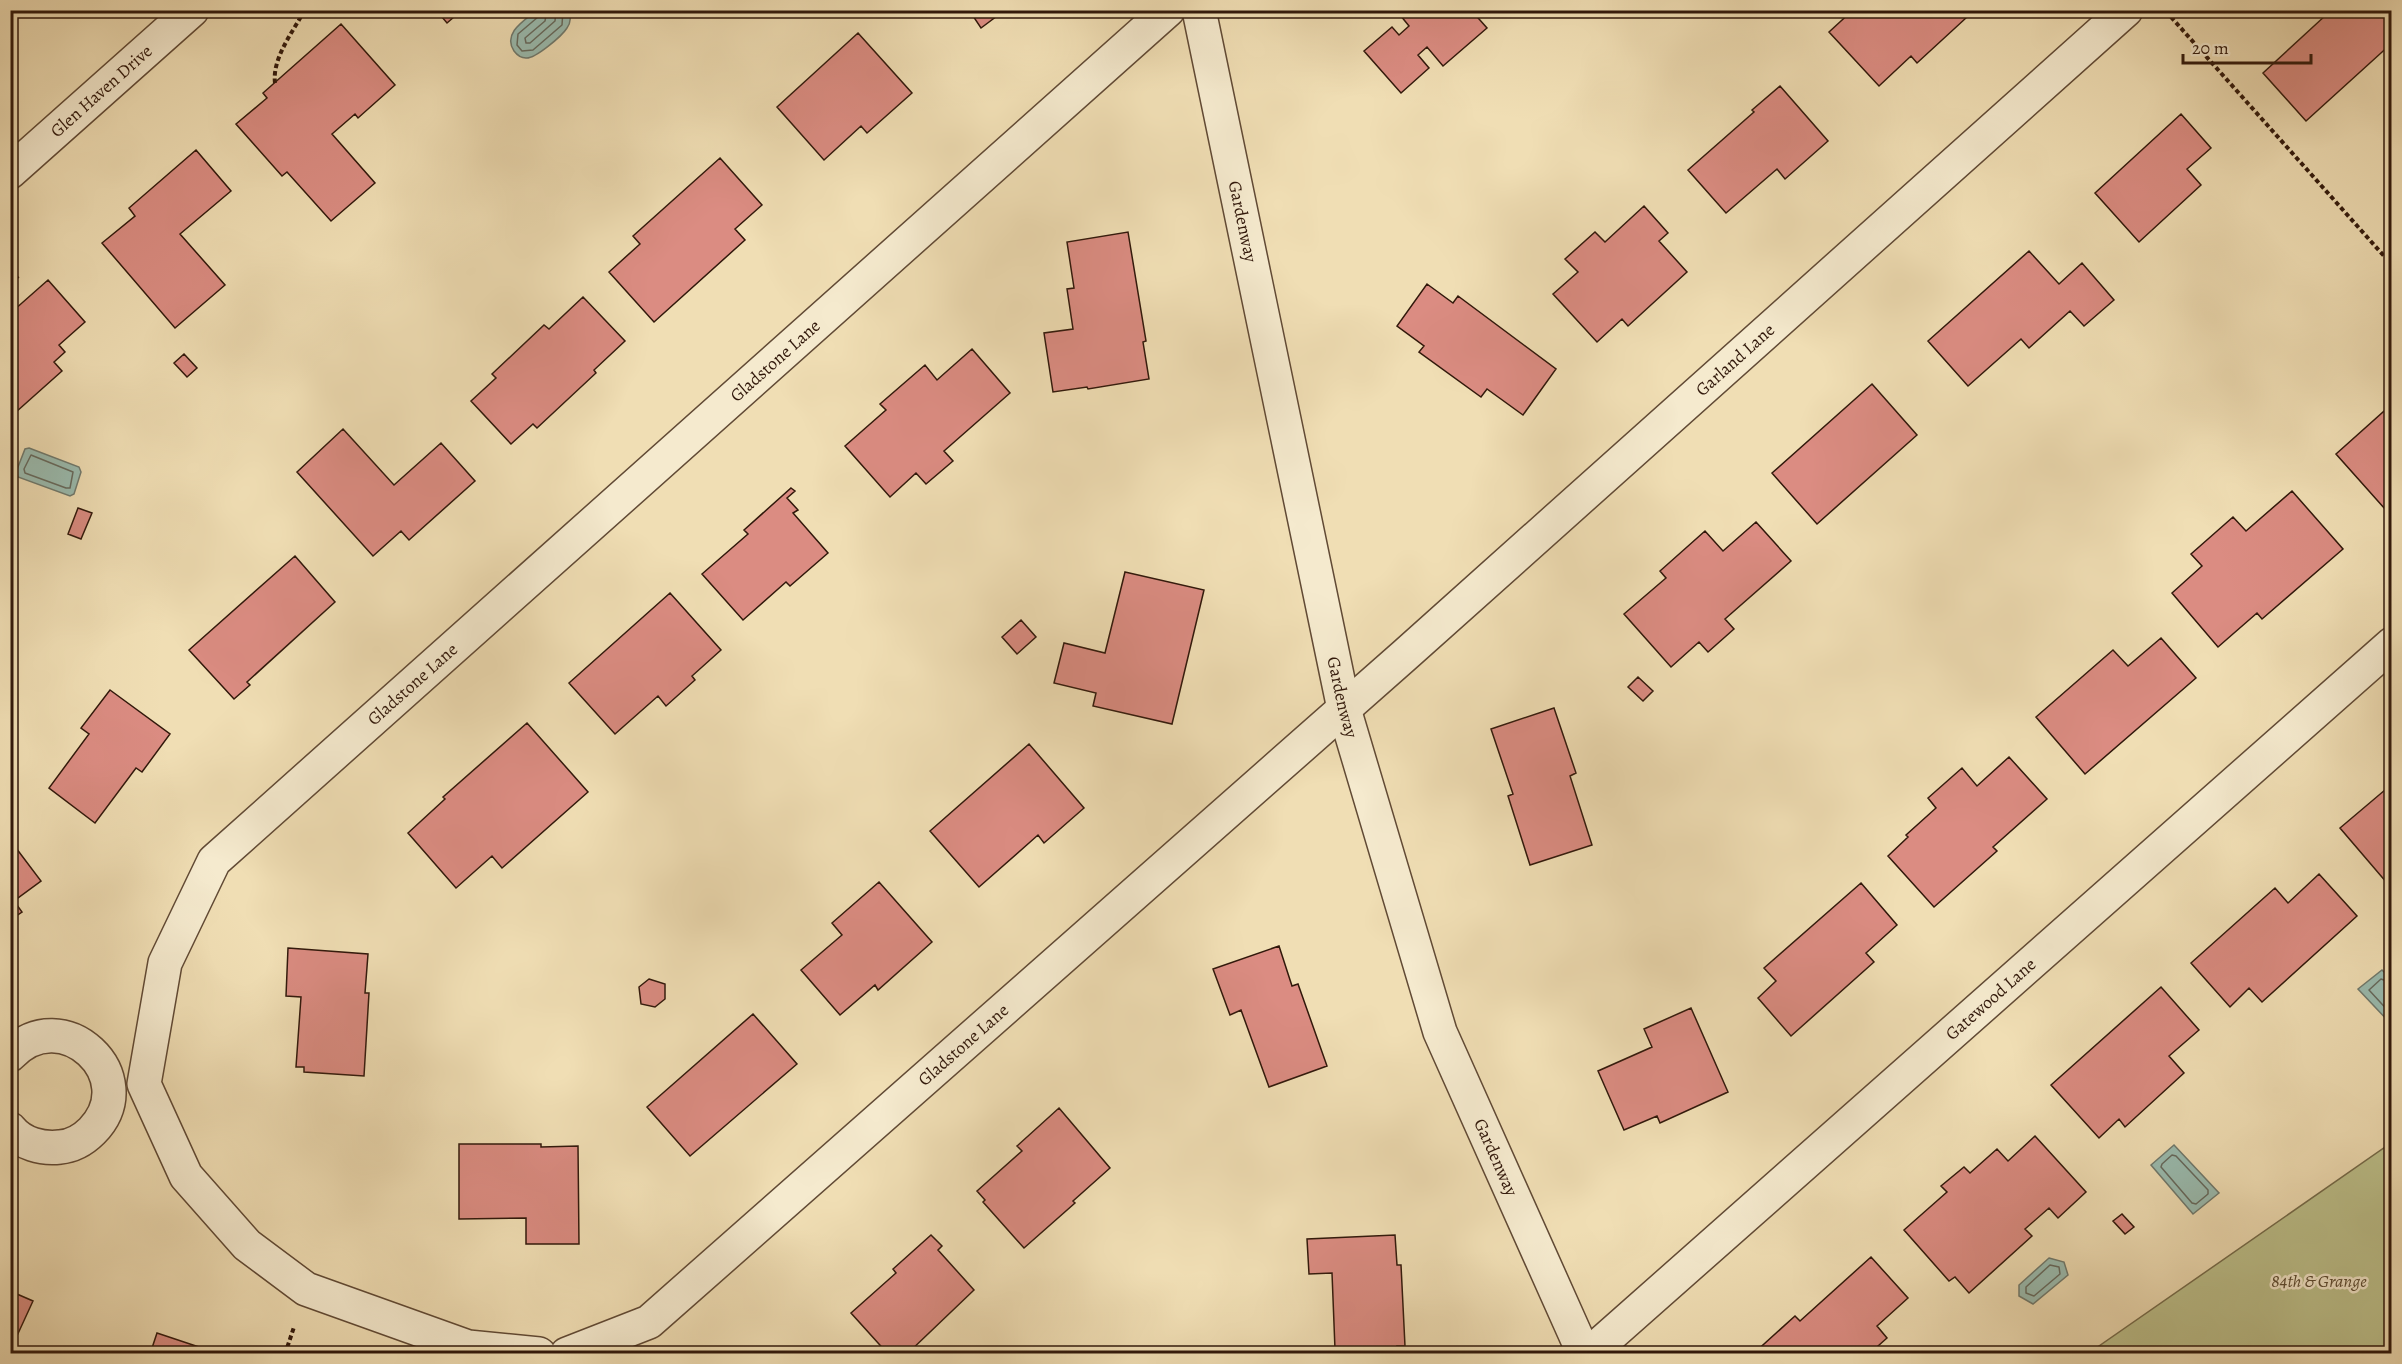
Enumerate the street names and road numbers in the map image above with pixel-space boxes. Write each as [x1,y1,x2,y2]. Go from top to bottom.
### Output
street label: Glen Haven Drive [45,39,157,143]
street label: Gardenway [1223,179,1263,265]
street label: Gladstone Lane [725,314,825,407]
street label: Garland Lane [1690,318,1780,402]
street label: Gladstone Lane [362,637,463,731]
street label: Gardenway [1321,654,1364,742]
street label: Gatewood Lane [1940,952,2041,1045]
street label: Gladstone Lane [913,998,1014,1091]
street label: Gardenway [1468,1115,1524,1201]

